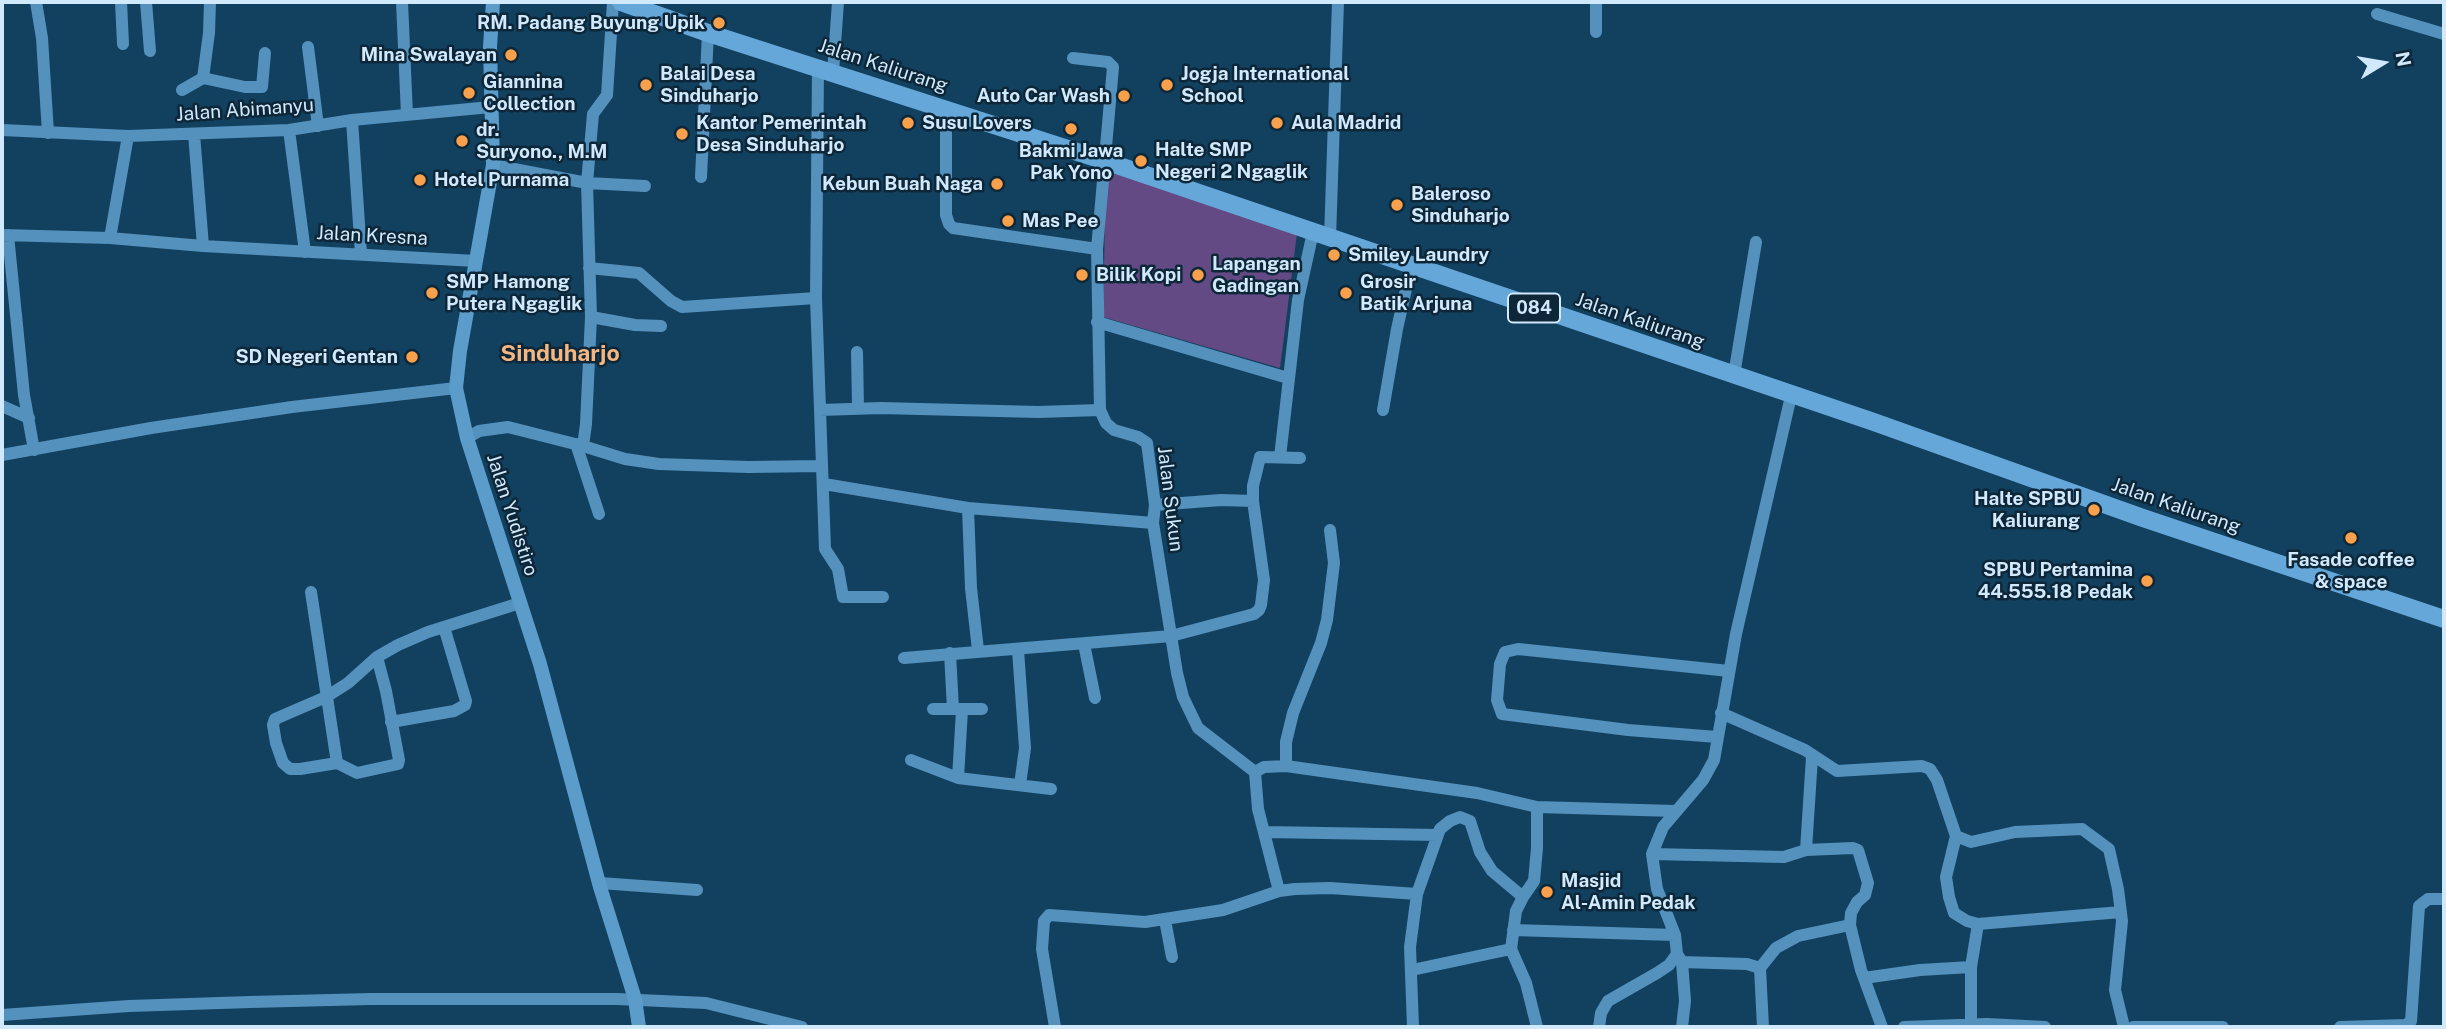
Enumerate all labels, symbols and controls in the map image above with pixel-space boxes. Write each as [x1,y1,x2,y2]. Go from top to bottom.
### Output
place label: RM. Padang Buyung Upik [477,12,705,34]
marker: RM. Padang Buyung Upik [711,15,727,31]
north arrow [2348,28,2418,98]
street label: Jalan Kaliurang [815,34,951,98]
place label: Mina Swalayan [361,44,497,66]
marker: Mina Swalayan [503,47,519,63]
text: N [2391,50,2416,68]
place label: Balai Desa Sinduharjo [660,63,759,107]
place label: Jogja International School [1181,63,1350,107]
place label: Giannina Collection [483,71,575,115]
marker: Balai Desa Sinduharjo [638,77,654,93]
marker: Jogja International School [1159,77,1175,93]
marker: Giannina Collection [461,85,477,101]
place label: Auto Car Wash [977,85,1110,107]
marker: Auto Car Wash [1116,88,1132,104]
street label: Jalan Abimanyu [175,94,315,126]
place label: Kantor Pemerintah Desa Sinduharjo [696,112,867,156]
place label: Susu Lovers [922,112,1032,134]
place label: Aula Madrid [1291,112,1401,134]
marker: Susu Lovers [900,115,916,131]
marker: Aula Madrid [1269,115,1285,131]
place label: dr. Suryono., M.M [476,119,608,163]
marker: Bakmi Jawa Pak Yono [1063,121,1079,137]
marker: Kantor Pemerintah Desa Sinduharjo [674,126,690,142]
marker: dr. Suryono., M.M [454,133,470,149]
place label: Halte SMP Negeri 2 Ngaglik [1155,139,1308,183]
place label: Bakmi Jawa Pak Yono [1019,140,1123,184]
marker: Halte SMP Negeri 2 Ngaglik [1133,153,1149,169]
place label: Hotel Purnama [434,169,569,191]
marker: Hotel Purnama [412,172,428,188]
place label: Kebun Buah Naga [822,173,983,195]
marker: Kebun Buah Naga [989,176,1005,192]
place label: Baleroso Sinduharjo [1411,183,1510,227]
marker: Baleroso Sinduharjo [1389,197,1405,213]
place label: Mas Pee [1022,210,1098,232]
marker: Mas Pee [1000,213,1016,229]
street label: Jalan Kresna [316,222,428,250]
place label: Smiley Laundry [1348,244,1489,266]
marker: Smiley Laundry [1326,247,1342,263]
place label: Lapangan Gadingan [1212,253,1301,297]
place label: Bilik Kopi [1096,264,1181,286]
marker: Bilik Kopi [1074,267,1090,283]
marker: Lapangan Gadingan [1190,267,1206,283]
place label: SMP Hamong Putera Ngaglik [446,271,582,315]
place label: Grosir Batik Arjuna [1360,271,1472,315]
marker: SMP Hamong Putera Ngaglik [424,285,440,301]
marker: Grosir Batik Arjuna [1338,285,1354,301]
street label: Jalan Kaliurang [1573,288,1707,354]
road number: 084 [1508,294,1560,322]
district label: Sinduharjo [500,340,620,368]
place label: SD Negeri Gentan [235,346,398,368]
marker: SD Negeri Gentan [404,349,420,365]
street label: Jalan Sukun [1152,445,1188,553]
street label: Jalan Yudistiro [482,451,542,579]
street label: Jalan Kaliurang [2109,473,2243,539]
place label: Halte SPBU Kaliurang [1974,488,2080,532]
marker: Halte SPBU Kaliurang [2086,502,2102,518]
marker: Fasade coffee & space [2343,530,2359,546]
place label: Fasade coffee & space [2287,549,2415,593]
place label: SPBU Pertamina 44.555.18 Pedak [1978,559,2133,603]
marker: SPBU Pertamina 44.555.18 Pedak [2139,573,2155,589]
place label: Masjid Al-Amin Pedak [1561,870,1696,914]
marker: Masjid Al-Amin Pedak [1539,884,1555,900]

